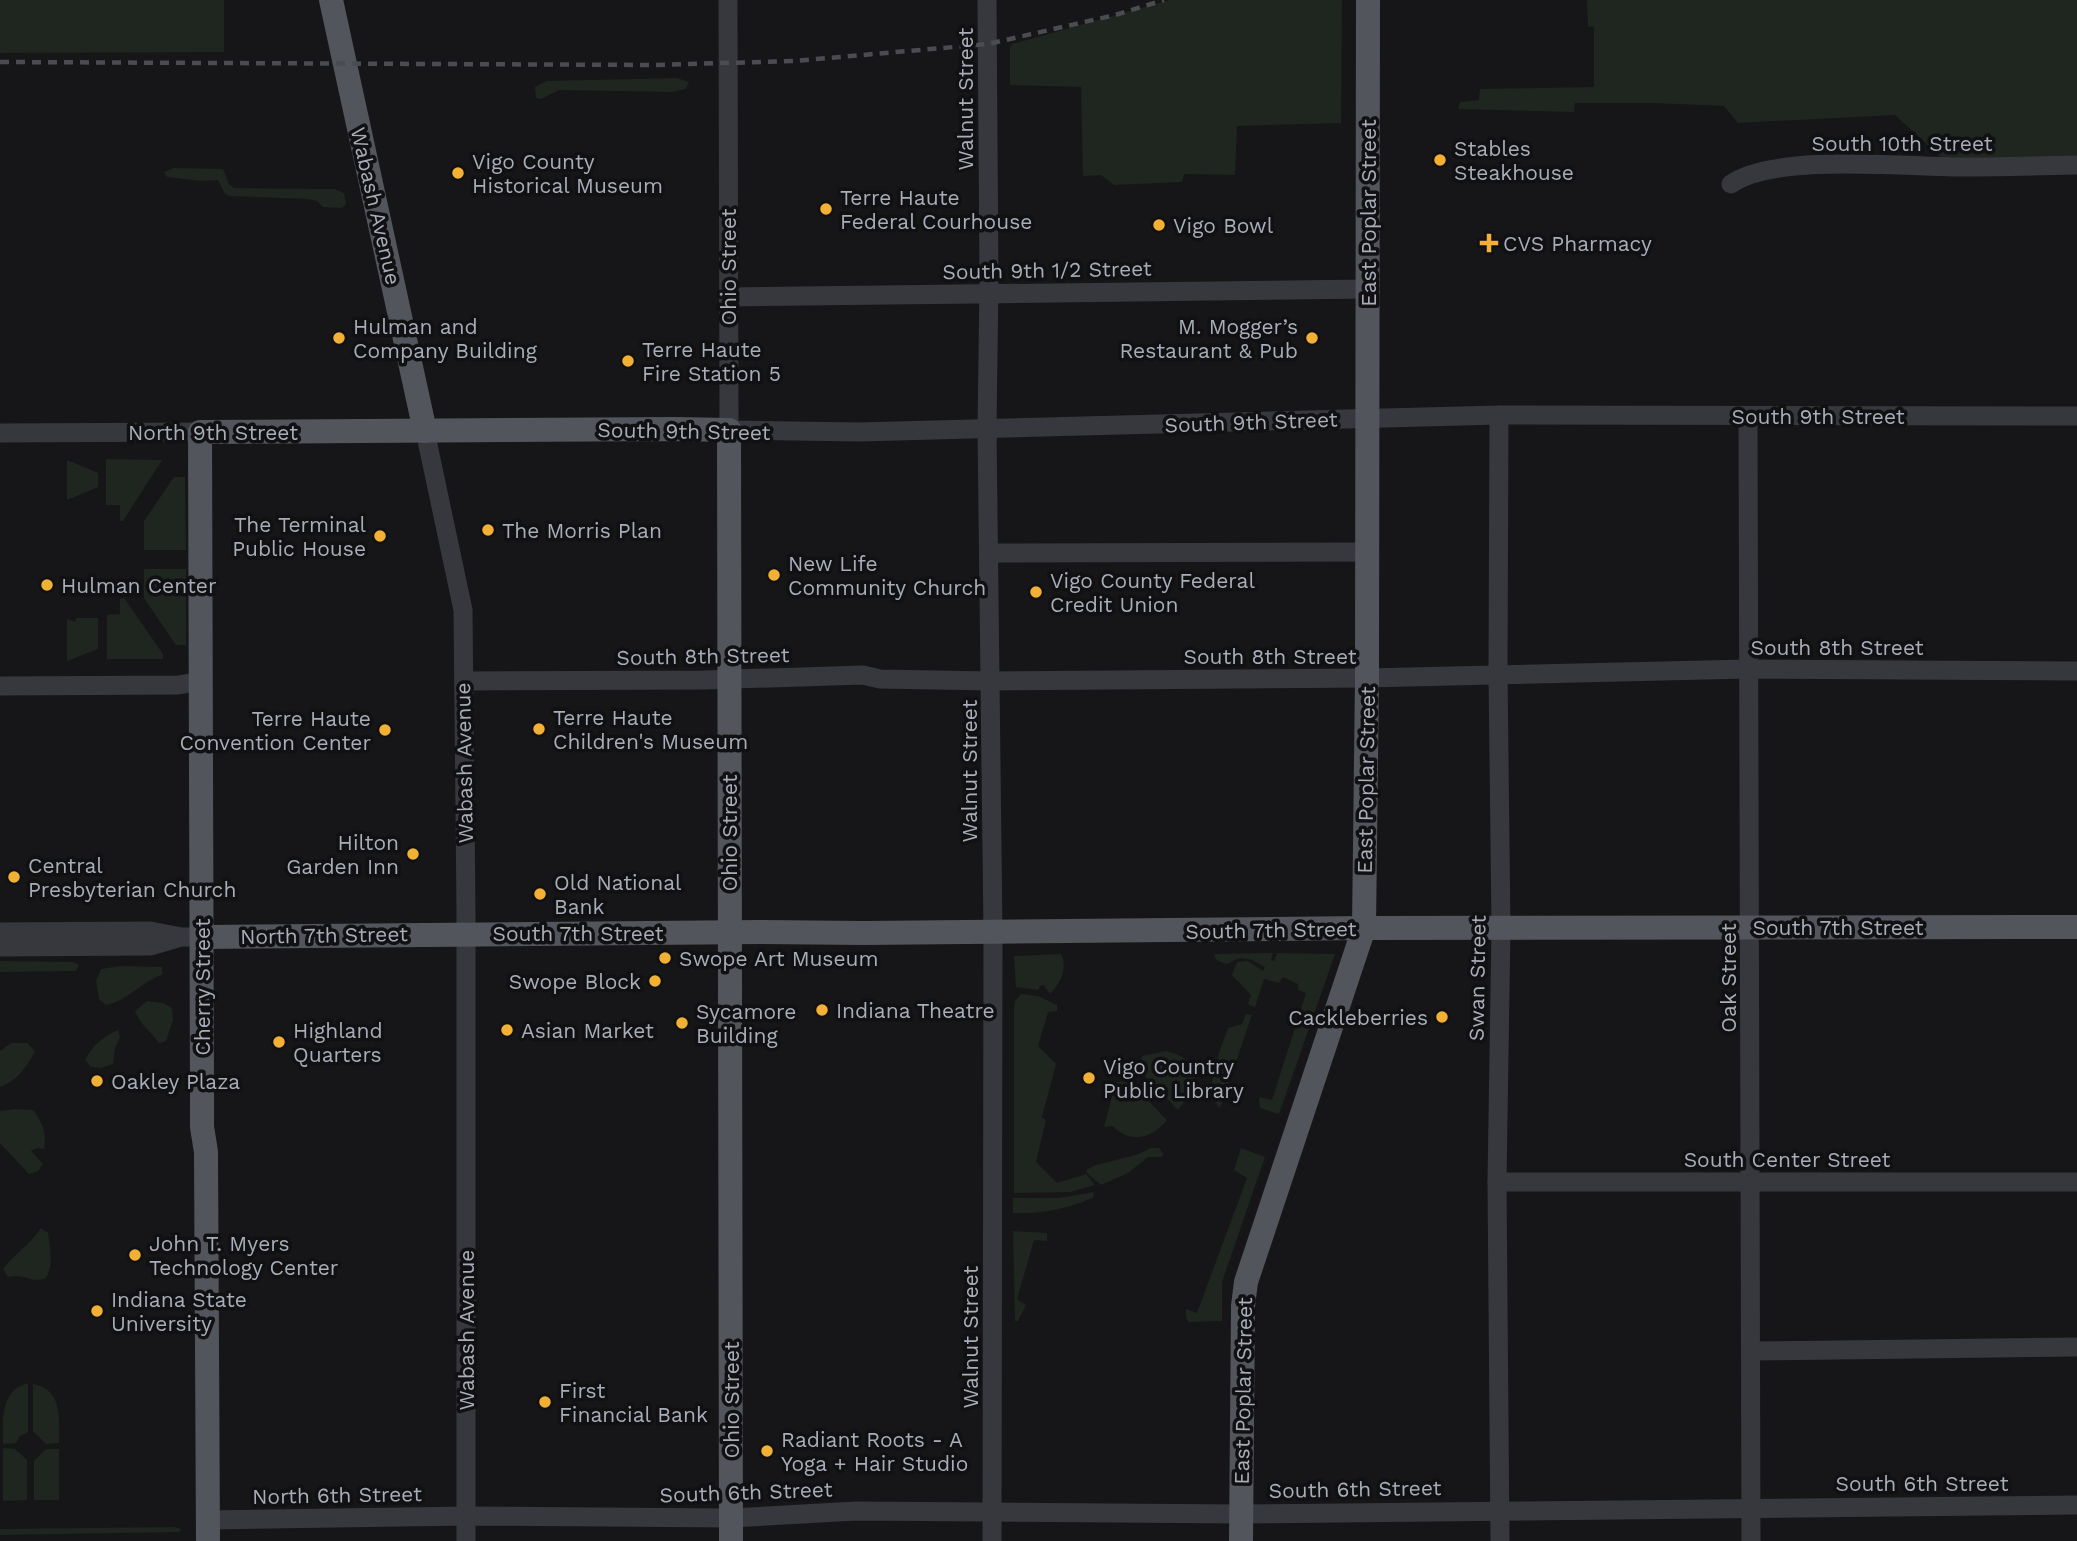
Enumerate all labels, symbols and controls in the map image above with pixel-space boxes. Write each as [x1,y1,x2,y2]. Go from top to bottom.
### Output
street label: Walnut Street [953,27,978,170]
street label: East Poplar Street [1356,119,1381,307]
street label: Wabash Avenue [346,125,406,287]
street label: South 10th Street [1812,131,1993,156]
place label: Stables Steakhouse [1454,136,1574,185]
place label: Vigo County Historical Museum [472,149,663,198]
marker: Stables Steakhouse [1432,152,1448,168]
marker: Vigo County Historical Museum [450,165,466,181]
place label: Terre Haute Federal Courhouse [840,185,1032,234]
marker: Terre Haute Federal Courhouse [818,201,834,217]
street label: Ohio Street [716,208,741,326]
place label: Vigo Bowl [1173,213,1274,238]
marker: Vigo Bowl [1151,217,1167,233]
place label: CVS Pharmacy [1503,231,1652,256]
marker: CVS Pharmacy [1481,235,1497,251]
street label: South 9th 1/2 Street [942,256,1152,284]
place label: Hulman and Company Building [353,314,538,363]
place label: M. Mogger’s Restaurant & Pub [1119,314,1298,363]
marker: Hulman and Company Building [331,330,347,346]
marker: M. Mogger’s Restaurant & Pub [1304,330,1320,346]
place label: Terre Haute Fire Station 5 [642,337,781,386]
marker: Terre Haute Fire Station 5 [620,353,636,369]
street label: South 9th Street [1731,404,1905,429]
street label: South 9th Street [1164,406,1338,438]
street label: South 9th Street [597,417,771,445]
street label: North 9th Street [128,420,298,445]
place label: The Terminal Public House [232,512,367,561]
place label: The Morris Plan [502,518,662,543]
marker: The Morris Plan [480,522,496,538]
marker: The Terminal Public House [372,528,388,544]
place label: New Life Community Church [788,551,986,600]
marker: New Life Community Church [766,567,782,583]
place label: Vigo County Federal Credit Union [1050,568,1255,617]
place label: Hulman Center [61,573,217,598]
marker: Hulman Center [39,577,55,593]
marker: Vigo County Federal Credit Union [1028,584,1044,600]
street label: South 8th Street [1750,635,1924,660]
street label: South 8th Street [616,642,790,670]
street label: South 8th Street [1183,644,1357,669]
street label: Wabash Avenue [450,682,478,844]
street label: East Poplar Street [1352,686,1380,874]
street label: Walnut Street [957,699,982,842]
place label: Terre Haute Children's Museum [553,705,748,754]
place label: Terre Haute Convention Center [179,706,371,755]
marker: Terre Haute Children's Museum [531,721,547,737]
marker: Terre Haute Convention Center [377,722,393,738]
street label: Ohio Street [717,774,742,892]
place label: Hilton Garden Inn [286,830,399,879]
marker: Hilton Garden Inn [405,846,421,862]
place label: Central Presbyterian Church [28,853,236,902]
marker: Central Presbyterian Church [6,869,22,885]
place label: Old National Bank [554,870,682,919]
marker: Old National Bank [532,886,548,902]
street label: Swan Street [1463,915,1491,1041]
street label: South 7th Street [1752,915,1924,940]
street label: South 7th Street [1185,916,1357,944]
street label: Cherry Street [190,918,215,1056]
street label: North 7th Street [240,921,408,949]
street label: South 7th Street [492,921,664,946]
street label: Oak Street [1716,923,1741,1033]
place label: Swope Art Museum [679,946,879,971]
marker: Swope Art Museum [657,950,673,966]
place label: Swope Block [509,969,641,994]
marker: Swope Block [647,973,663,989]
place label: Indiana Theatre [836,998,995,1023]
place label: Sycamore Building [696,999,796,1048]
marker: Indiana Theatre [814,1002,830,1018]
place label: Cackleberries [1288,1005,1428,1030]
marker: Cackleberries [1434,1009,1450,1025]
marker: Sycamore Building [674,1015,690,1031]
place label: Highland Quarters [293,1018,383,1067]
place label: Asian Market [521,1018,654,1043]
marker: Asian Market [499,1022,515,1038]
marker: Highland Quarters [271,1034,287,1050]
place label: Vigo Country Public Library [1103,1054,1244,1103]
place label: Oakley Plaza [111,1069,240,1094]
marker: Vigo Country Public Library [1081,1070,1097,1086]
marker: Oakley Plaza [89,1073,105,1089]
street label: South Center Street [1684,1147,1891,1172]
place label: John T. Myers Technology Center [149,1231,339,1280]
marker: John T. Myers Technology Center [127,1247,143,1263]
street label: Wabash Avenue [454,1250,479,1410]
street label: Walnut Street [958,1265,983,1408]
place label: Indiana State University [111,1287,247,1336]
street label: East Poplar Street [1229,1297,1257,1485]
marker: Indiana State University [89,1303,105,1319]
street label: Ohio Street [719,1341,744,1459]
place label: First Financial Bank [559,1378,708,1427]
marker: First Financial Bank [537,1394,553,1410]
place label: Radiant Roots - A Yoga + Hair Studio [781,1427,968,1476]
marker: Radiant Roots - A Yoga + Hair Studio [759,1443,775,1459]
street label: South 6th Street [1836,1471,2009,1496]
street label: South 6th Street [1268,1475,1442,1503]
street label: South 6th Street [659,1476,833,1508]
street label: North 6th Street [252,1481,422,1509]

